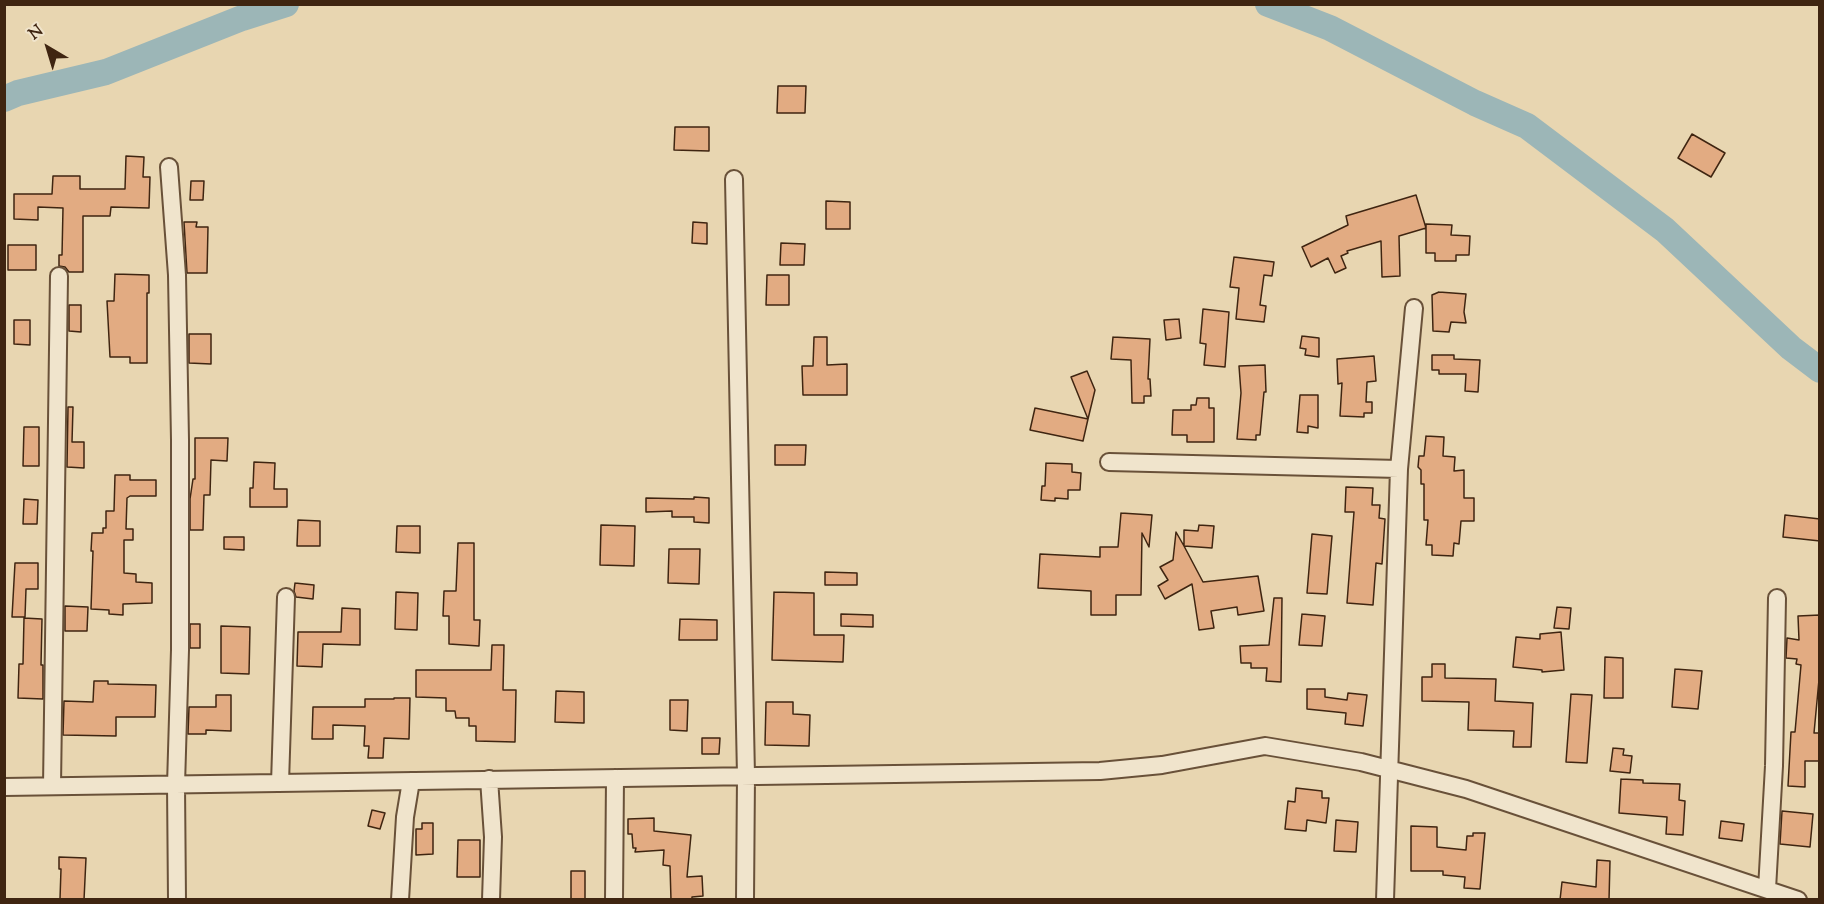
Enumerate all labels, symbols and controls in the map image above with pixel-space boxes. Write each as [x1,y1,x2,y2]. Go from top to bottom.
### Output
north arrow [18,18,78,78]
text: N [24,20,49,46]

